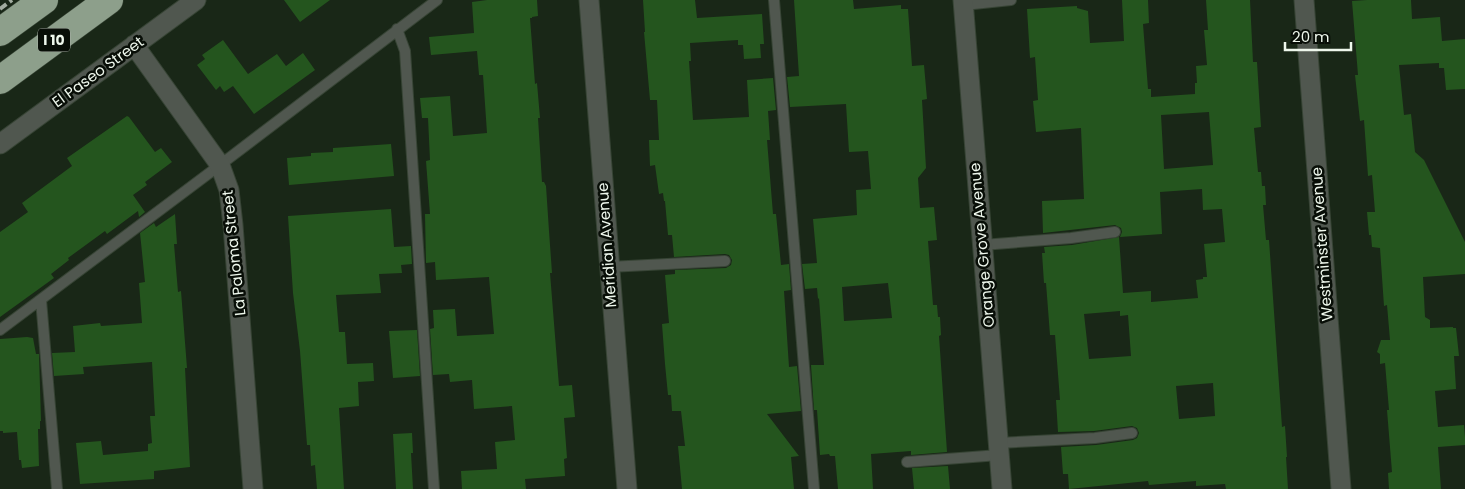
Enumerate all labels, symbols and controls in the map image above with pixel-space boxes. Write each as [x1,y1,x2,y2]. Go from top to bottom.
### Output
scale bar [1285,20,1351,52]
text: 20 m [1292,26,1330,47]
road number: I 10 [38,28,70,52]
street label: El Paseo Street [47,31,148,112]
street label: Orange Grove Avenue [964,162,999,328]
street label: Westminster Avenue [1306,166,1337,322]
street label: Meridian Avenue [592,182,621,308]
street label: La Paloma Street [216,189,251,317]

